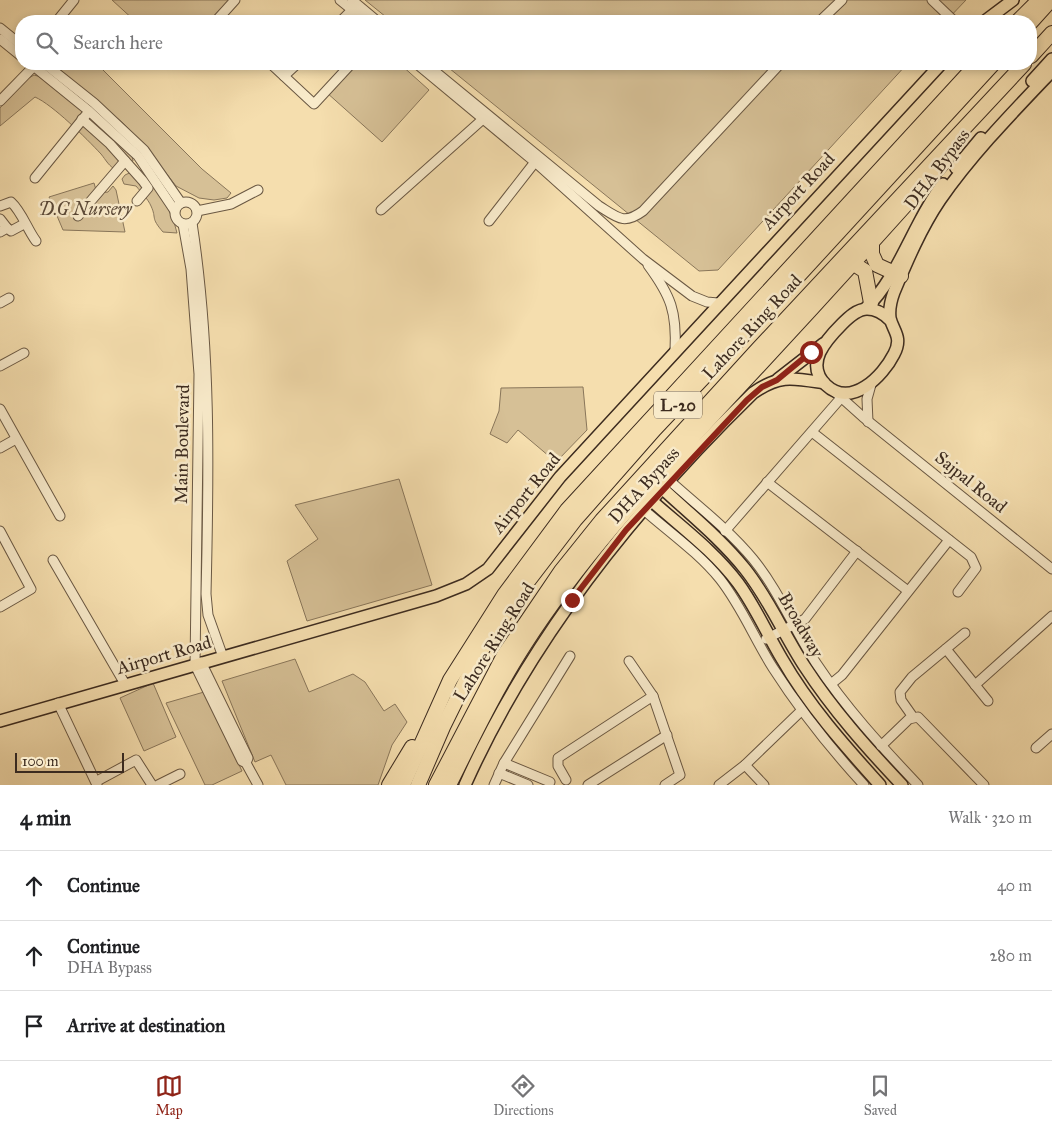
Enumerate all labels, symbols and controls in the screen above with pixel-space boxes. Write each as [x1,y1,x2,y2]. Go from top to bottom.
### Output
search box [15,15,1037,70]
icon: search [33,29,61,57]
text: Search here [73,31,163,54]
street label: DHA Bypass [899,124,975,214]
street label: Airport Road [756,148,839,235]
park label: D.G Nursery [38,198,133,220]
street label: Lahore Ring Road [698,270,807,385]
route start [800,341,823,364]
street label: Main Boulevard [170,384,194,504]
road number: L-20 [654,392,702,418]
street label: DHA Bypass [604,442,684,528]
street label: Sajpal Road [931,446,1011,518]
street label: Airport Road [486,448,565,539]
street label: Lahore Ring Road [449,579,540,706]
street label: Broadway [774,588,829,662]
route end [561,589,584,612]
street label: Airport Road [113,631,214,679]
scale bar [15,750,124,773]
text: 100 m [22,753,59,770]
text: 4 min [20,805,71,831]
text: Walk · 320 m [948,808,1032,827]
icon: ahead [20,872,48,900]
text: Continue [67,874,140,897]
text: 40 m [997,876,1032,895]
text: Continue [67,935,140,958]
icon: ahead [20,942,48,970]
text: 280 m [989,946,1032,965]
text: DHA Bypass [67,958,152,977]
icon: arrive [20,1012,48,1040]
text: Arrive at destination [67,1014,225,1037]
tab: Map [155,1072,183,1119]
tab: Directions [493,1072,554,1119]
tab: Saved [864,1072,897,1119]

